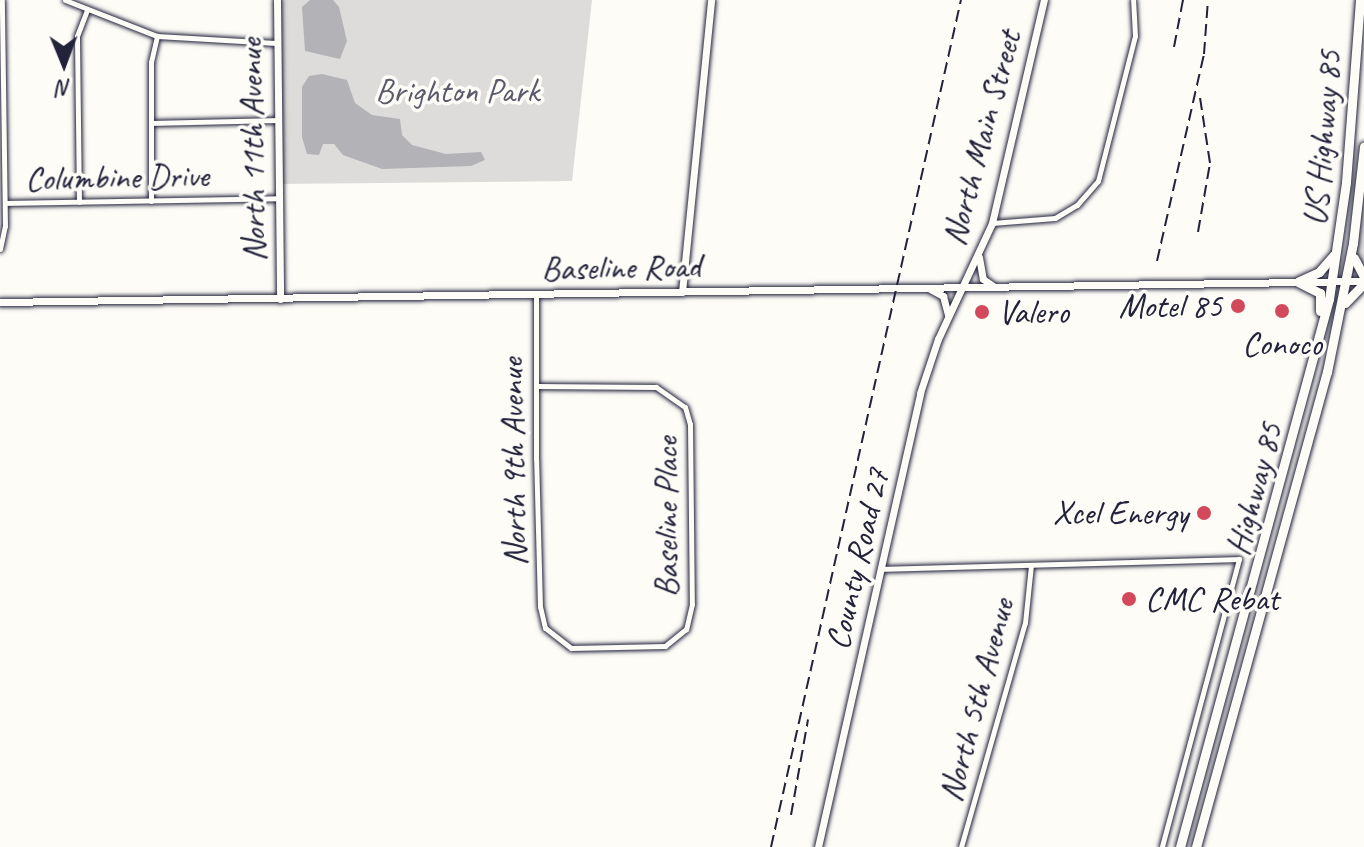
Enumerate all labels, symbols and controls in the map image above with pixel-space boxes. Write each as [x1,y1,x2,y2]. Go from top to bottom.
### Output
north arrow [24,24,104,104]
street label: North Main Street [932,25,1030,251]
street label: North 11th Avenue [230,38,274,262]
street label: US Highway 85 [1294,48,1350,228]
park label: Brighton Park [375,71,539,111]
text: N [57,74,71,102]
street label: Columbine Drive [25,155,209,199]
street label: Baseline Road [541,245,701,289]
place label: Motel 85 [1119,286,1222,326]
place label: Valero [998,292,1069,332]
marker: Motel 85 [1229,297,1247,315]
marker: Conoco [1273,302,1291,320]
marker: Valero [973,303,991,321]
place label: Conoco [1242,324,1322,364]
street label: North 9th Avenue [491,358,535,566]
street label: Highway 85 [1217,419,1291,559]
street label: Baseline Place [646,436,686,598]
street label: County Road 27 [817,465,897,653]
place label: Xcel Energy [1053,493,1188,533]
marker: Xcel Energy [1195,504,1213,522]
place label: CMC Rebat [1145,579,1279,619]
marker: CMC Rebat [1120,590,1138,608]
street label: North 5th Avenue [929,594,1023,806]

